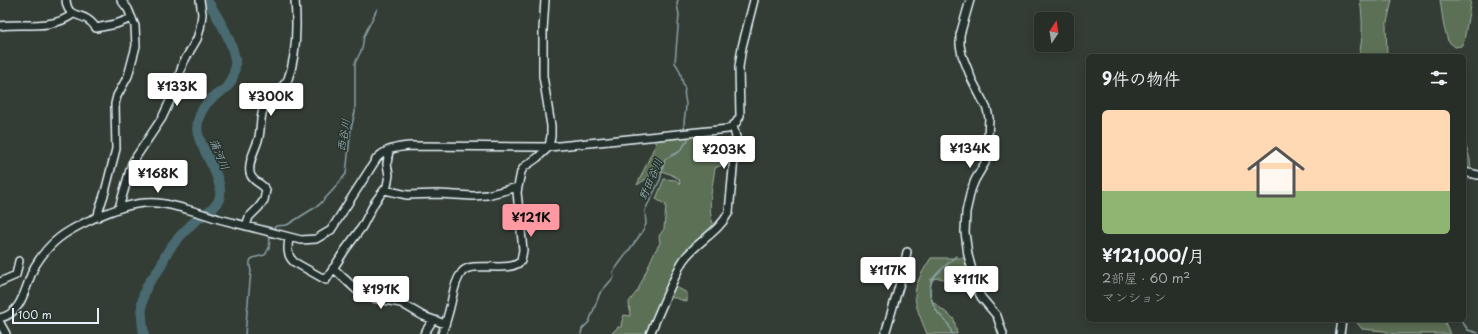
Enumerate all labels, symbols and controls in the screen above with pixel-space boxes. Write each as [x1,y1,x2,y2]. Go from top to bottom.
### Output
north arrow [1034,12,1074,52]
map controls [1034,12,1074,52]
text: 9件の物件 [1102,65,1180,91]
icon: filters [1428,67,1450,89]
pin: ¥133K [149,73,205,107]
text: ¥133K [157,76,197,95]
pin: ¥300K [243,83,299,117]
text: ¥300K [248,86,294,105]
water label: 西谷川 [332,117,354,153]
water label: 蒲河川 [206,135,234,173]
pin: ¥134K [942,135,998,169]
pin: ¥203K [696,136,752,170]
icon: home [1240,136,1312,208]
text: ¥134K [949,138,991,157]
text: ¥203K [702,139,746,158]
water label: 野田谷川 [634,155,666,203]
pin: ¥168K [130,160,186,194]
text: ¥168K [138,163,178,182]
pin: ¥121K [503,204,559,238]
text: ¥121K [511,207,551,226]
text: ¥121,000/月 [1102,242,1205,268]
pin: ¥117K [860,257,916,291]
text: ¥117K [869,260,907,279]
pin: ¥111K [943,266,999,300]
text: 2部屋 · 60 m² [1102,268,1190,287]
text: ¥111K [953,269,989,288]
pin: ¥191K [353,276,409,310]
text: ¥191K [362,279,400,298]
text: マンション [1102,287,1166,306]
scale bar [12,306,99,325]
text: 100 m [18,306,52,323]

